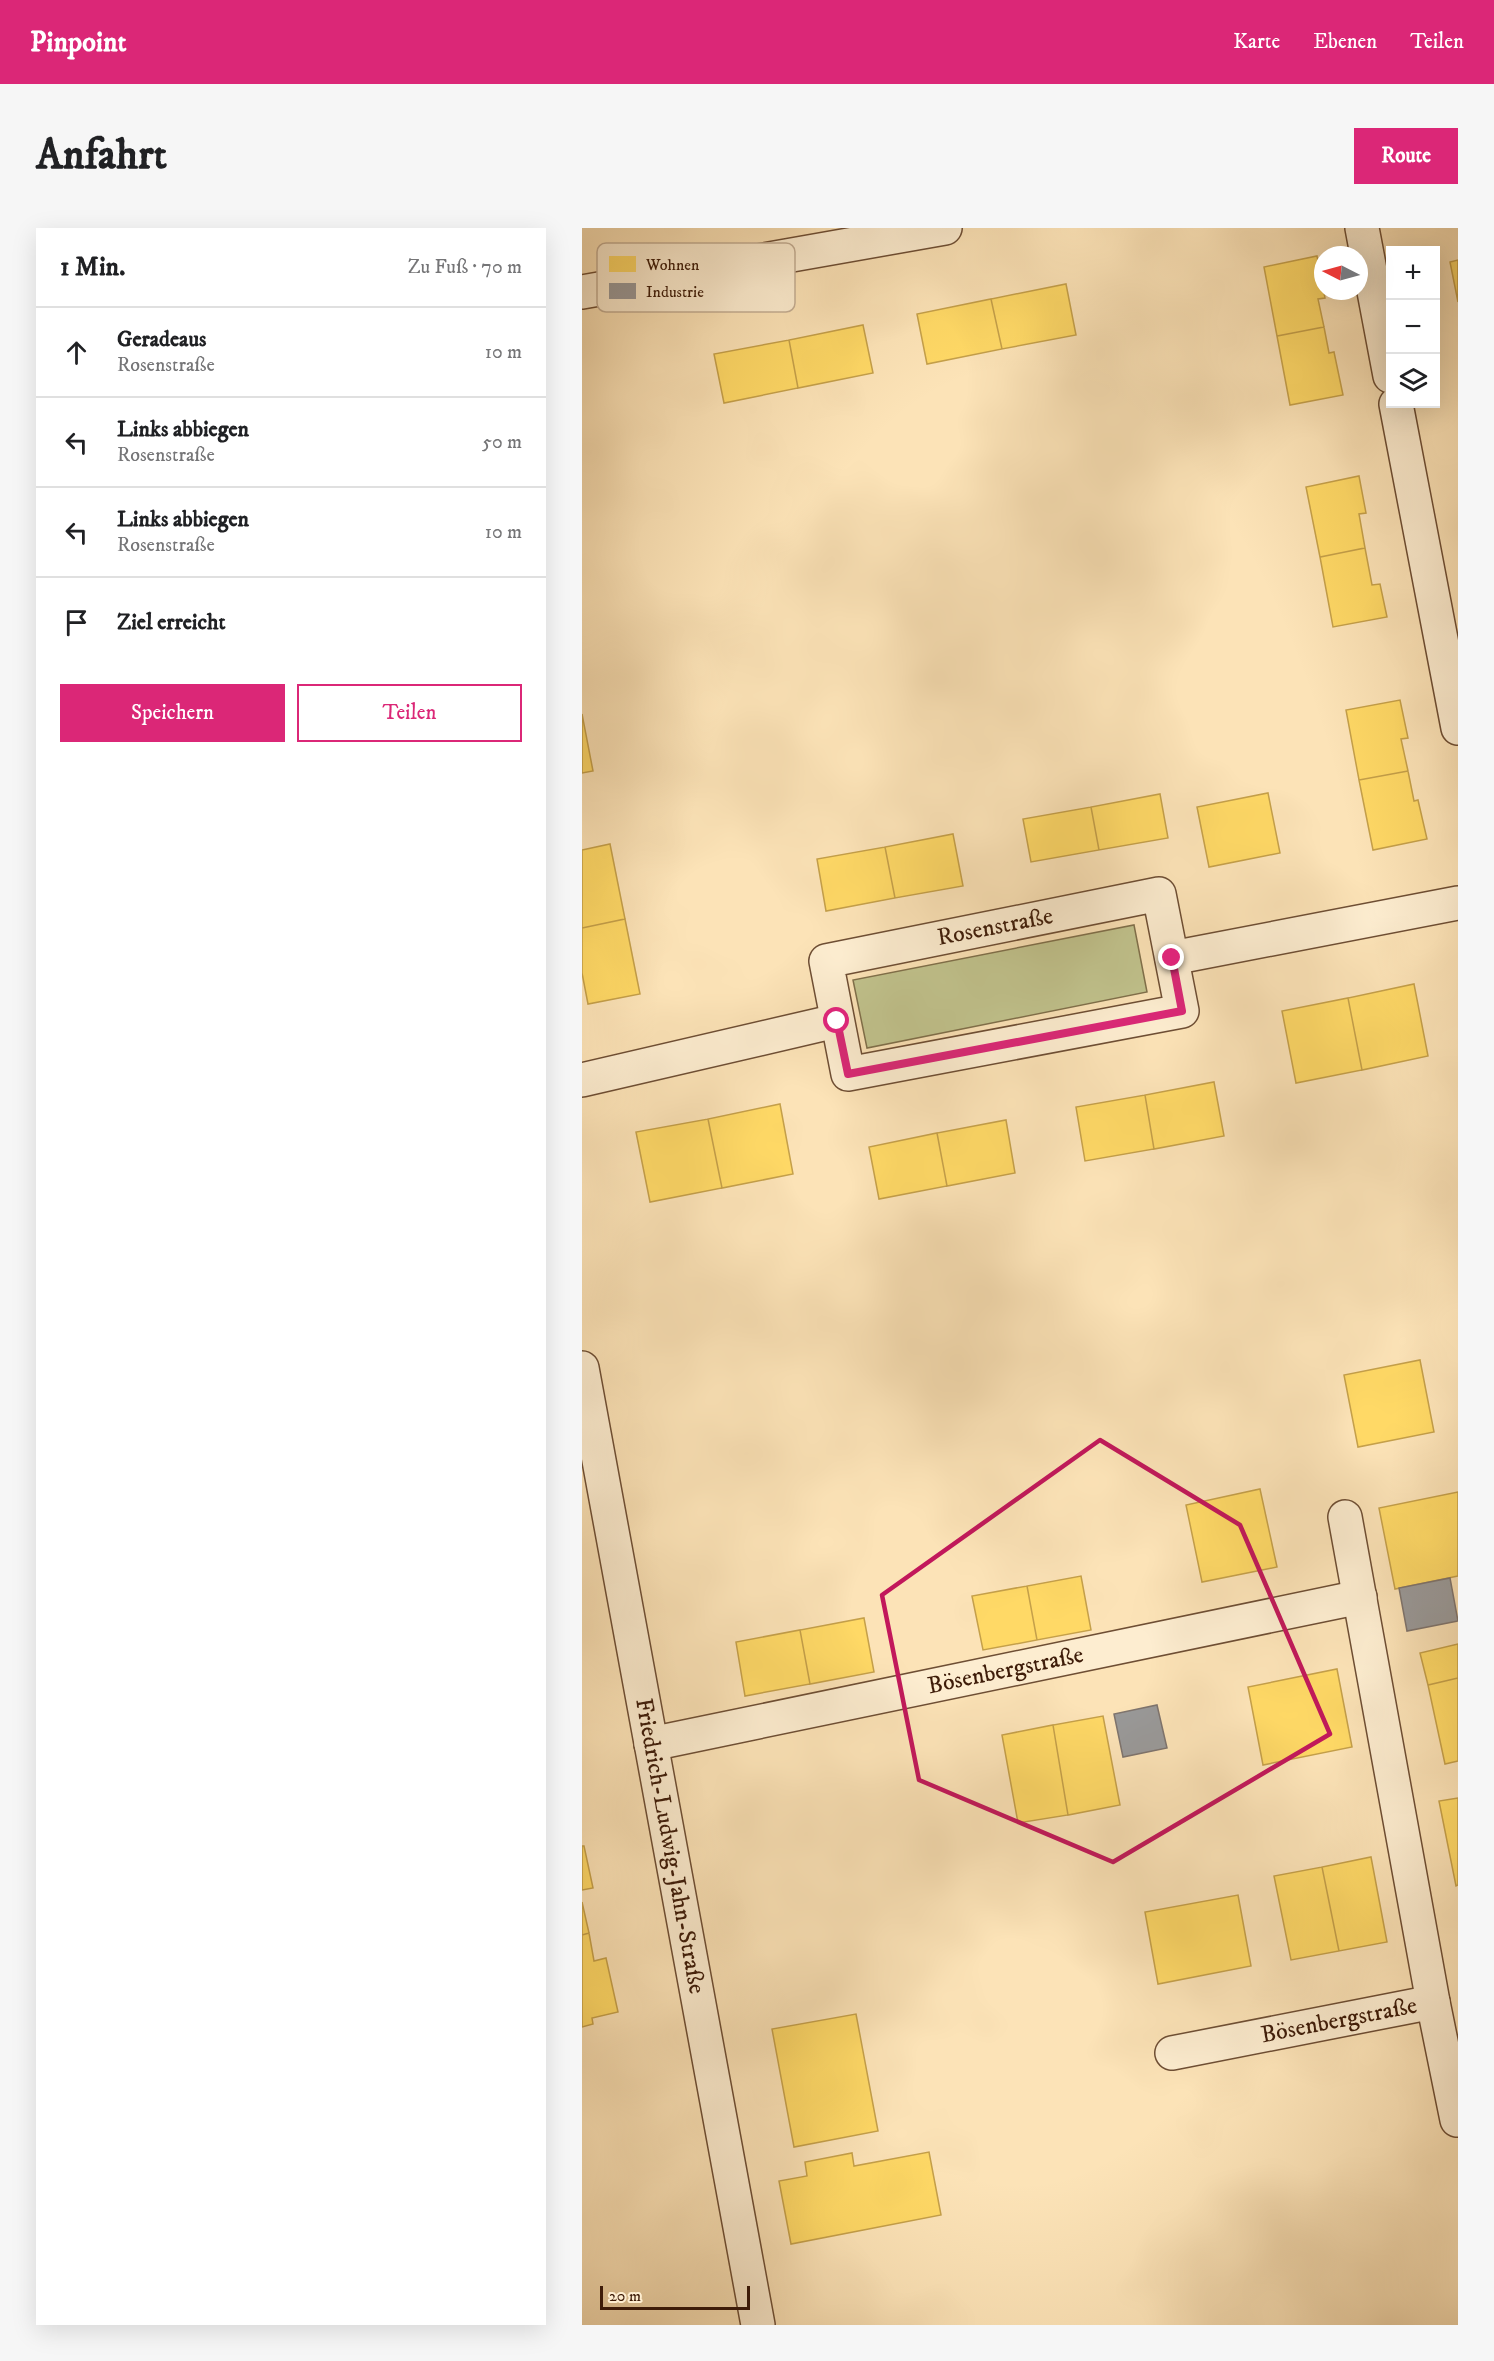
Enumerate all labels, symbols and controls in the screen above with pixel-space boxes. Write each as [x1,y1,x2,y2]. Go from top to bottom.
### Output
text: Pinpoint [30,25,126,60]
text: Karte [1233,29,1280,55]
text: Ebenen [1313,29,1377,55]
text: Teilen [1410,29,1464,55]
button: Route [1354,128,1458,184]
text: Anfahrt [36,130,167,182]
legend [597,243,795,312]
north arrow [1314,246,1368,300]
map controls [1386,246,1440,408]
button: + [1386,246,1440,300]
text: 1 Min. [60,251,125,284]
text: Zu Fuß · 70 m [408,255,522,280]
text: Wohnen [645,255,700,275]
text: Industrie [646,282,704,302]
button: − [1386,300,1440,354]
text: Geradeaus [117,326,206,353]
icon: ahead [60,336,93,369]
text: 10 m [485,340,522,365]
text: Rosenstraße [117,353,215,378]
button: layers [1386,354,1440,408]
text: Links abbiegen [117,416,249,443]
icon: left [60,426,93,459]
text: 50 m [482,430,522,455]
text: Rosenstraße [117,443,215,468]
text: Links abbiegen [117,506,249,533]
icon: left [60,516,93,549]
text: 10 m [485,520,522,545]
text: Rosenstraße [117,533,215,558]
icon: arrive [60,606,93,639]
text: Ziel erreicht [117,609,225,636]
button: Speichern [60,684,285,742]
button: Teilen [297,684,522,742]
street label: Rosenstraße [935,901,1055,953]
route end [1158,944,1184,970]
route start [823,1007,849,1033]
street label: Bösenbergstraße [925,1640,1086,1701]
street label: Friedrich-Ludwig-Jahn-Straße [628,1696,712,1996]
street label: Bösenbergstraße [1258,1990,1420,2050]
scale bar [600,2283,750,2310]
text: 20 m [609,2286,641,2306]

